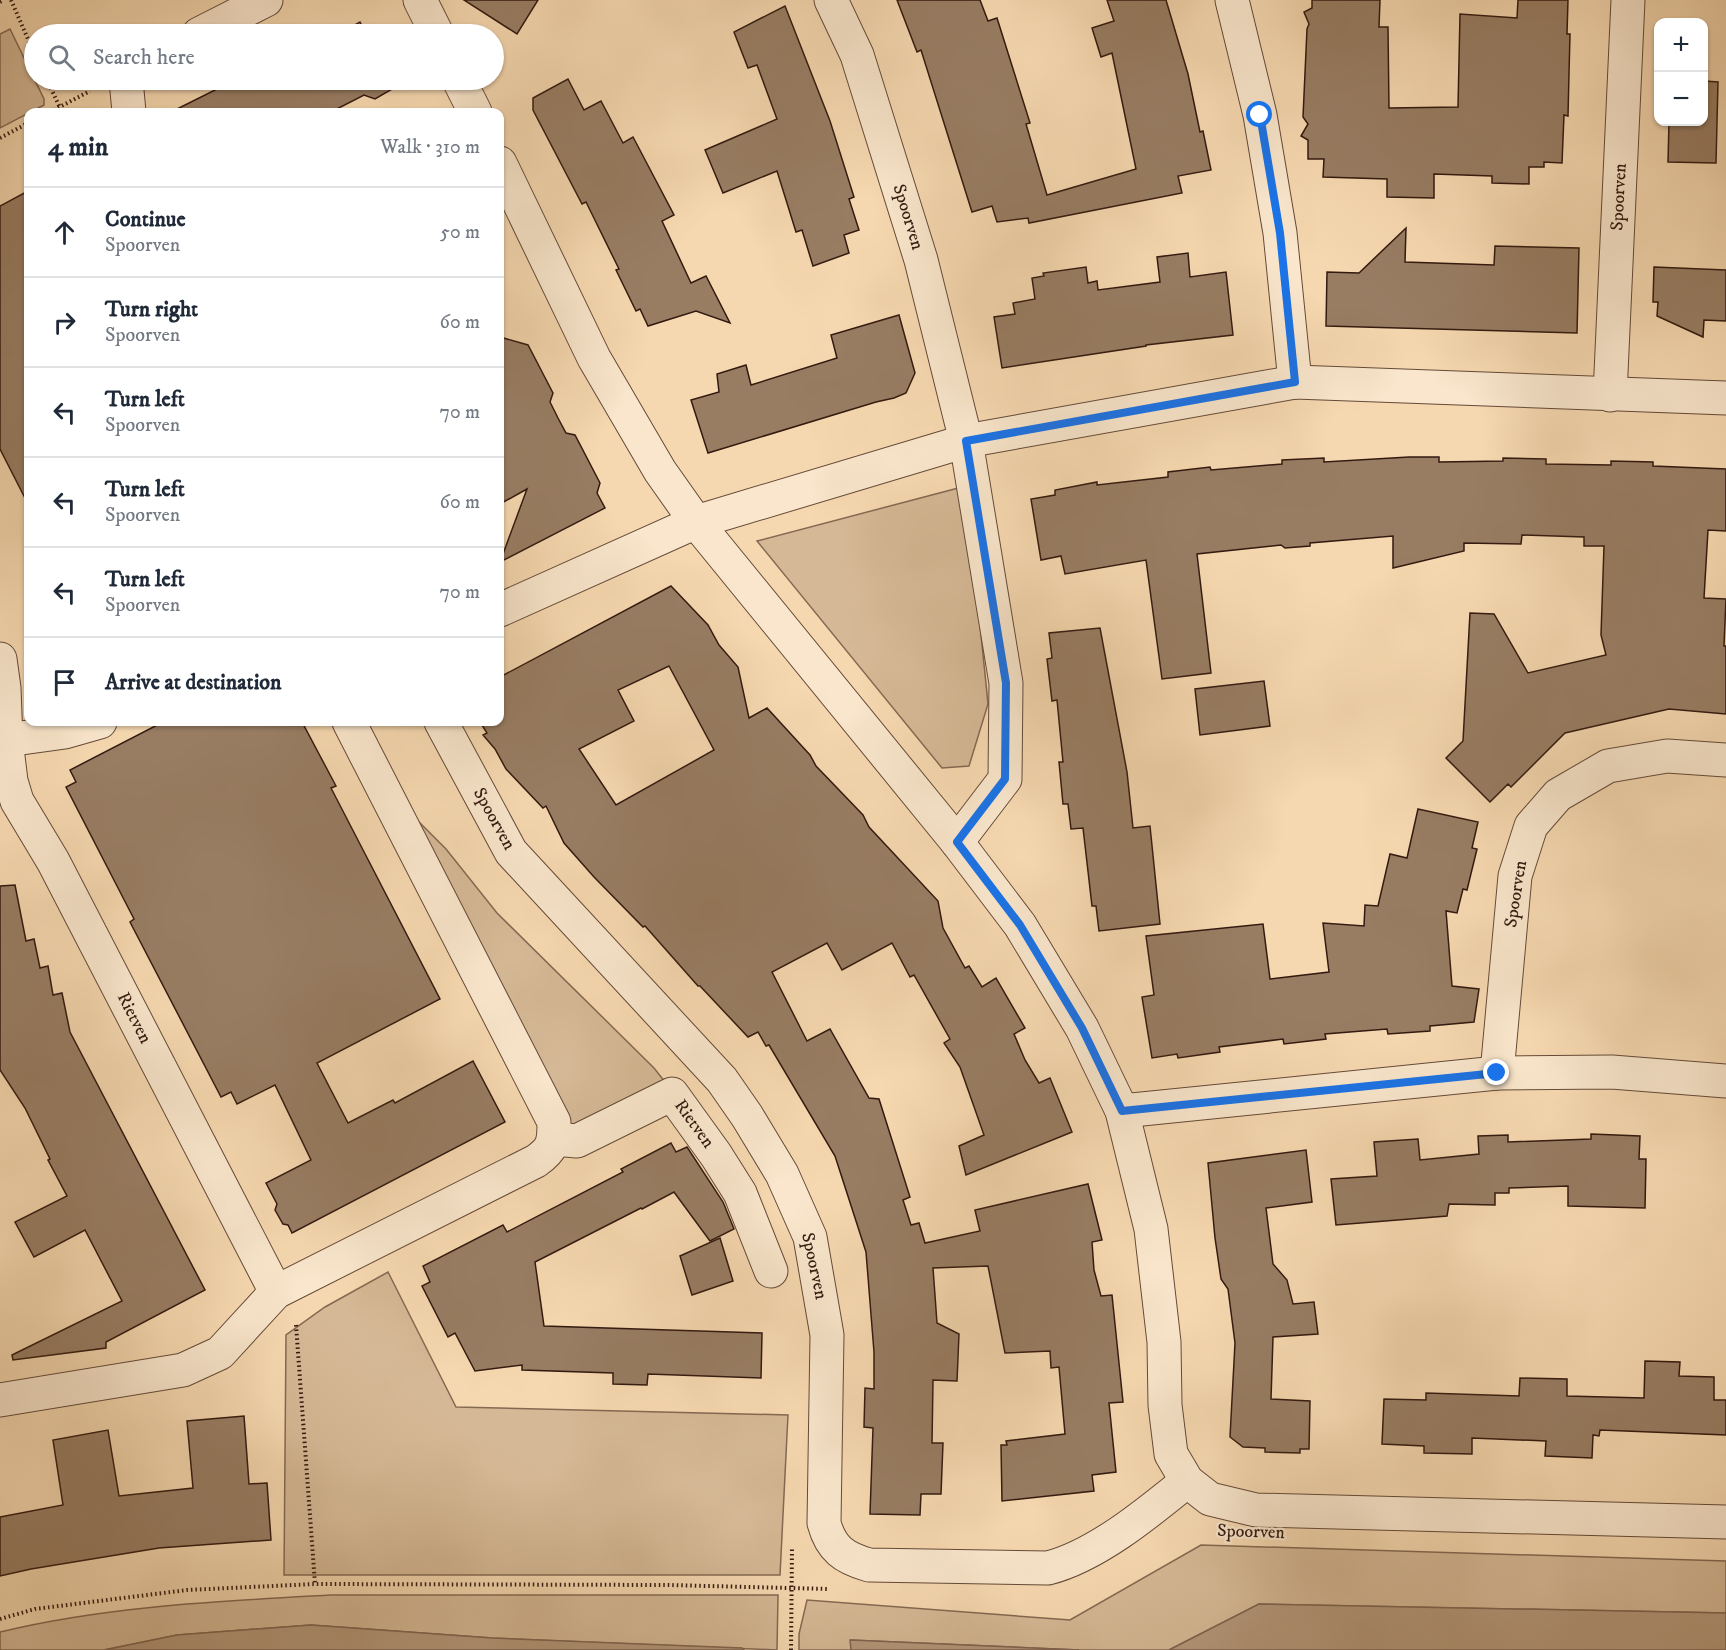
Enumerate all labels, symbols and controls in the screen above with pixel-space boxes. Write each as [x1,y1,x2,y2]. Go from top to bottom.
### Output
map controls [1654,18,1708,126]
button: + [1654,18,1708,72]
search box [24,24,504,90]
icon: search [45,41,78,74]
text: Search here [93,44,195,71]
button: − [1654,72,1708,126]
route start [1246,101,1272,127]
text: 4 min [48,131,108,164]
text: Walk · 310 m [380,135,480,160]
street label: Spoorven [1606,162,1632,231]
street label: Spoorven [888,181,929,253]
text: Continue [105,206,186,233]
icon: ahead [48,216,81,249]
text: 50 m [440,220,480,245]
text: Spoorven [105,233,180,258]
text: Turn right [105,296,198,323]
icon: right [48,306,81,339]
text: 60 m [440,310,480,335]
text: Spoorven [105,323,180,348]
text: Turn left [105,386,185,413]
icon: left [48,396,81,429]
text: 70 m [439,400,480,425]
text: Spoorven [105,413,180,438]
text: Turn left [105,476,185,503]
icon: left [48,486,81,519]
text: 60 m [440,490,480,515]
text: Spoorven [105,503,180,528]
text: Turn left [105,566,185,593]
icon: left [48,576,81,609]
text: 70 m [439,580,480,605]
text: Spoorven [105,593,180,618]
icon: arrive [48,666,81,699]
text: Arrive at destination [105,669,282,696]
street label: Spoorven [468,784,520,854]
street label: Spoorven [1500,858,1532,929]
street label: Rietven [112,989,156,1048]
route end [1483,1059,1509,1085]
street label: Rietven [669,1095,719,1153]
street label: Spoorven [796,1231,832,1302]
street label: Spoorven [1217,1520,1286,1544]

